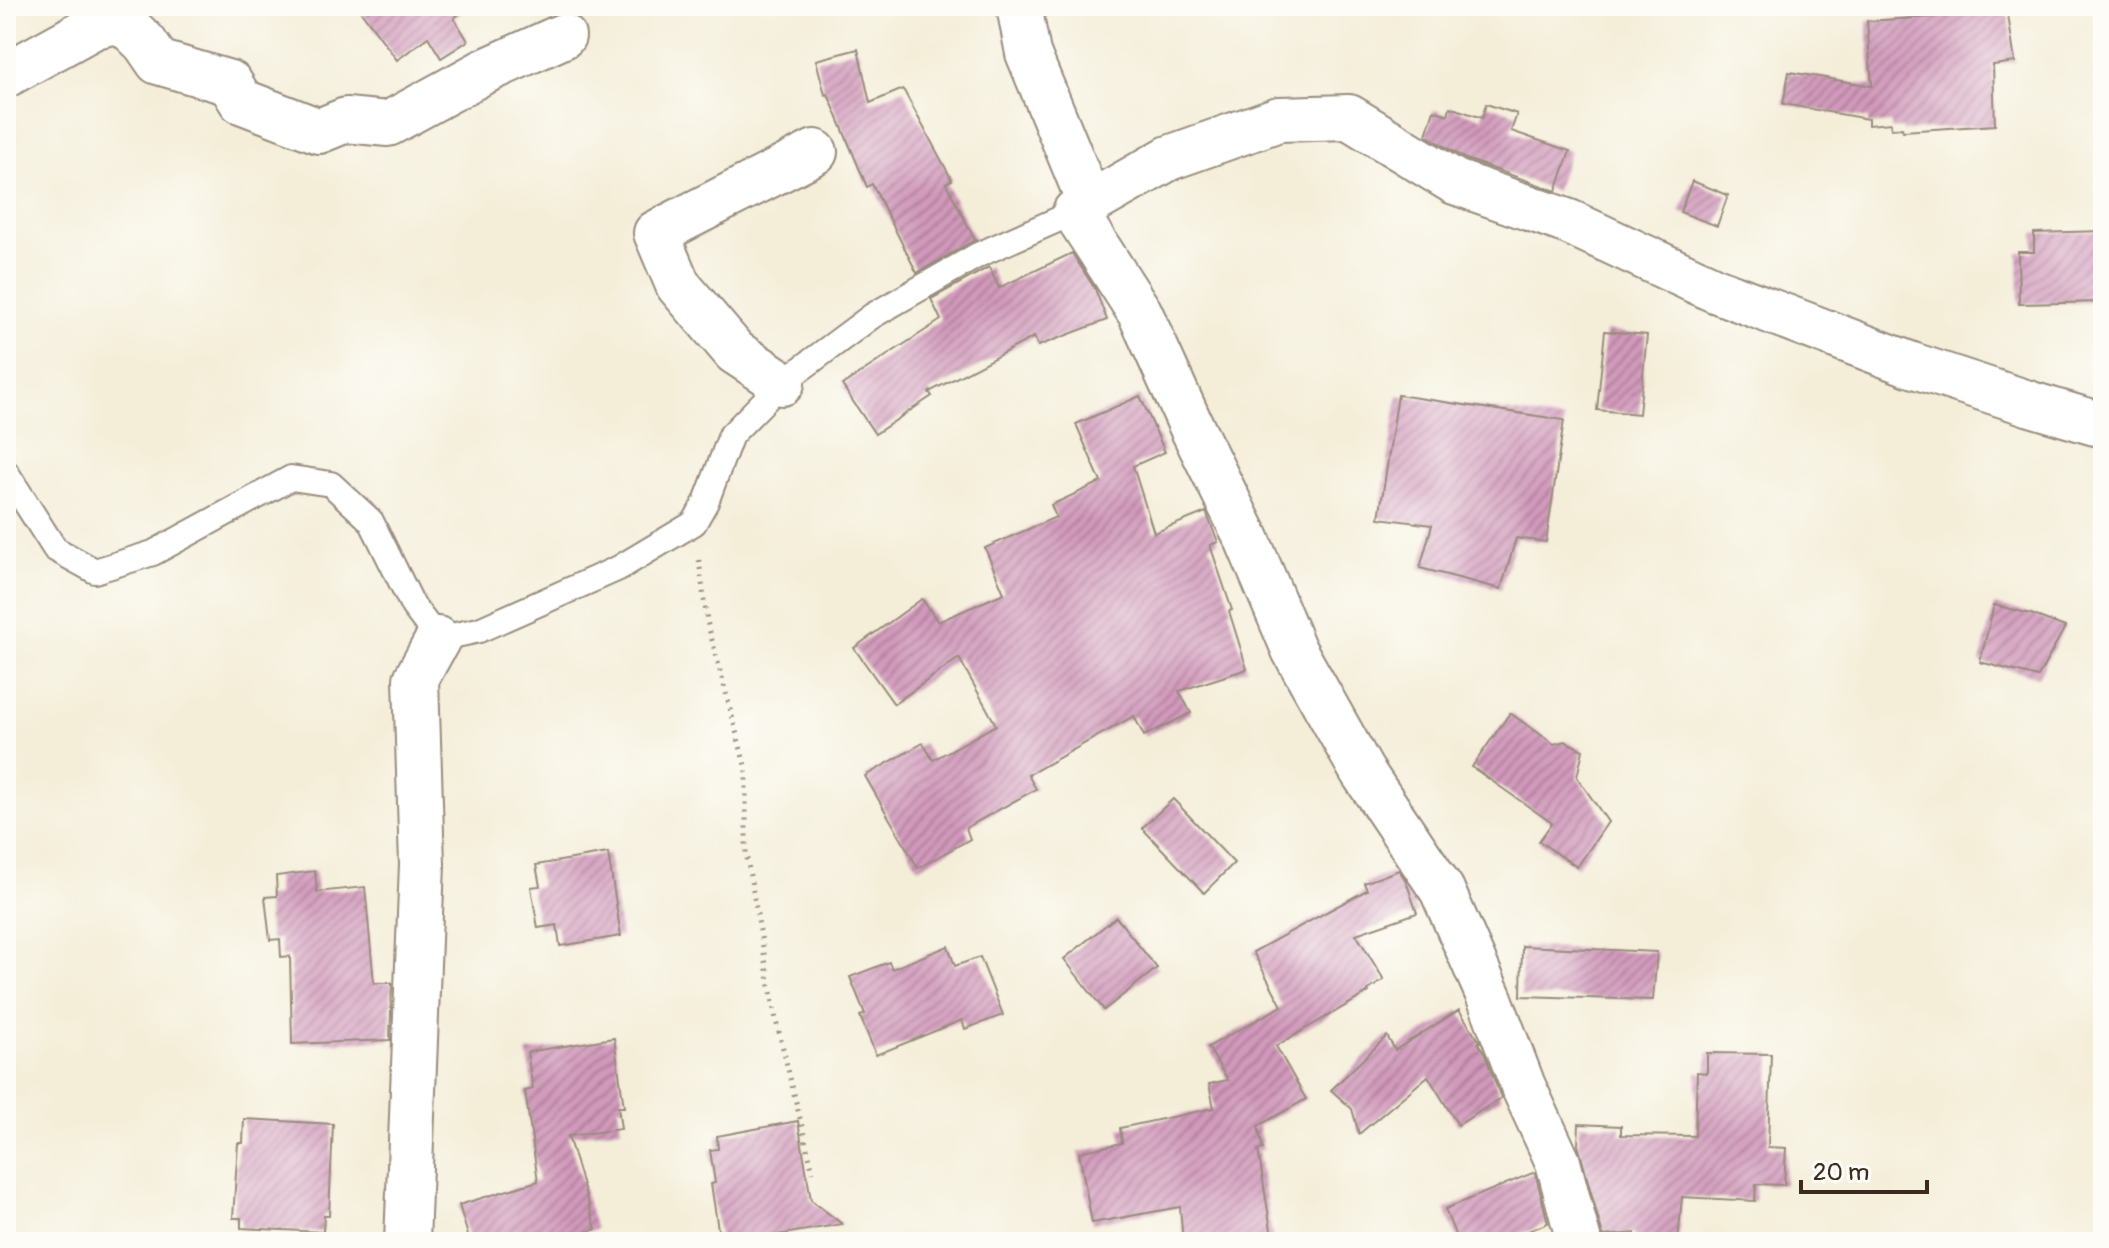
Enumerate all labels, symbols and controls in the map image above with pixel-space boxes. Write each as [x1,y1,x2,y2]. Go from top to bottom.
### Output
scale bar [1801,1144,1927,1194]
text: 20 m [1813,1158,1869,1187]

